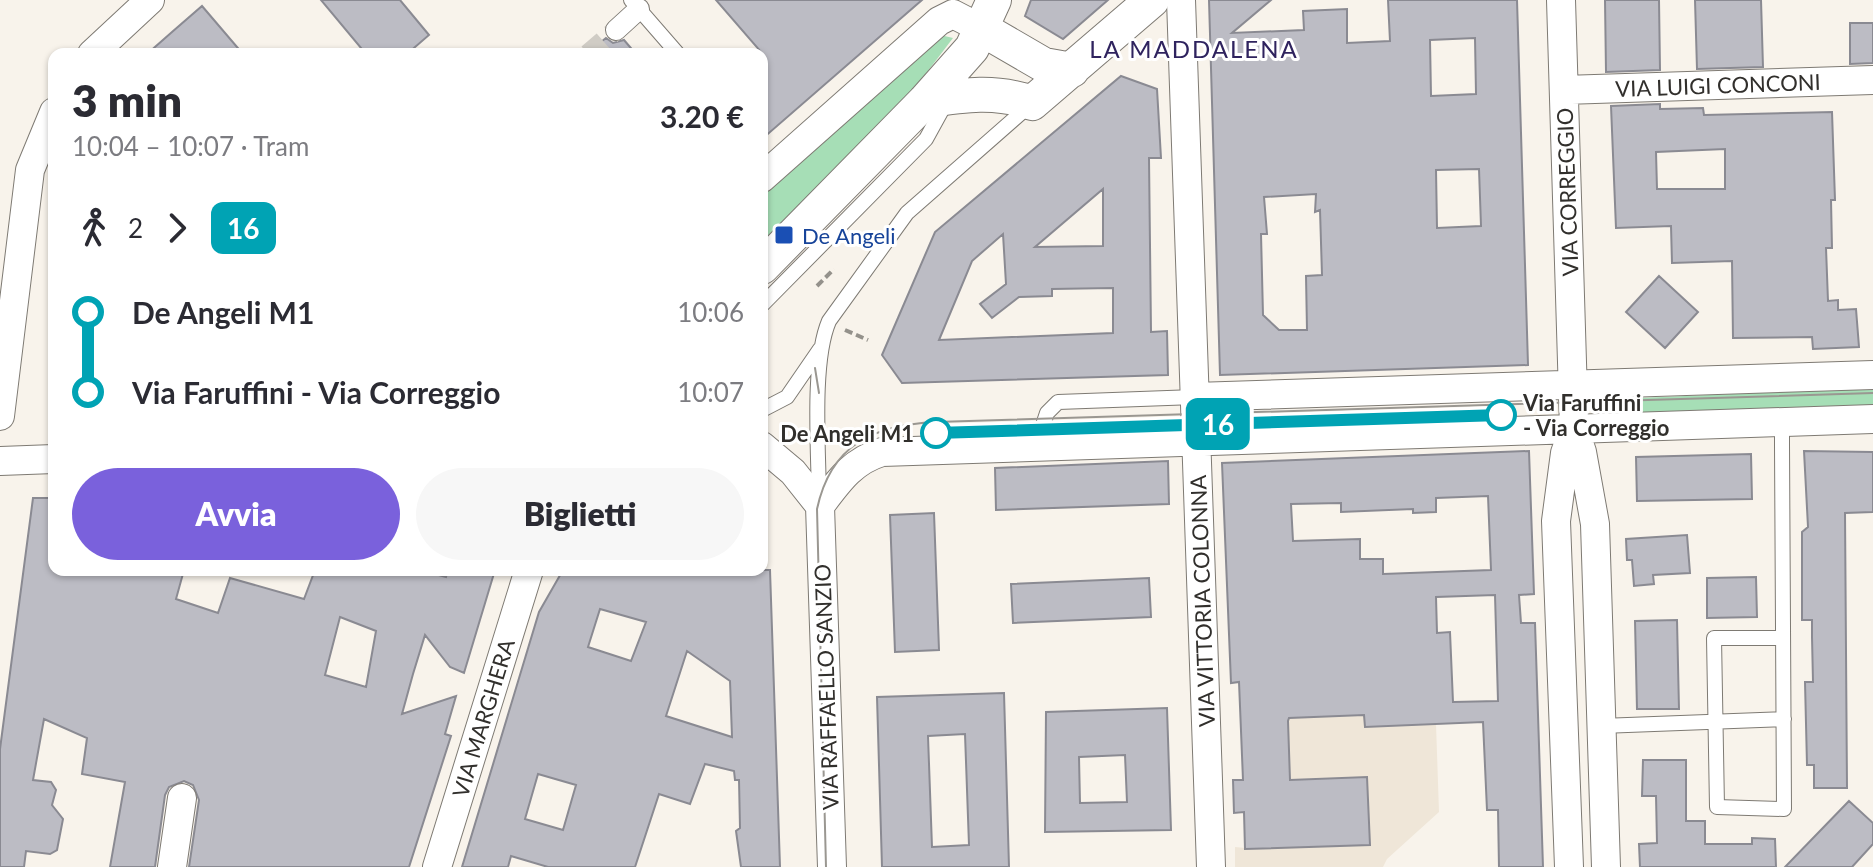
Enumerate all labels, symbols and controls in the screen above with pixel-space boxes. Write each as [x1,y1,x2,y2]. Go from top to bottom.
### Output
district label: LA MADDALENA [1089,34,1299,63]
street label: VIA LUIGI CONCONI [1615,68,1821,102]
text: 3 min [72,74,182,126]
text: 3.20 € [660,98,744,134]
street label: VIA CORREGGIO [1551,107,1583,277]
text: 10:04 – 10:07 · Tram [72,130,309,162]
icon: walk [72,206,116,250]
icon: forward [155,206,199,250]
text: 16 [227,211,260,245]
text: 2 [128,212,143,244]
place label: De Angeli [802,222,896,249]
marker: De Angeli [773,224,795,246]
text: De Angeli M1 [132,294,314,330]
text: 10:06 [677,296,744,328]
text: Via Faruffini - Via Correggio [132,374,500,410]
text: 10:07 [677,376,744,408]
place label: Via Faruffini - Via Correggio [1522,389,1669,441]
line badge: 16 [1182,398,1254,450]
marker: Via Faruffini - Via Correggio [1486,400,1516,430]
text: 16 [1202,407,1234,441]
marker: De Angeli M1 [921,418,951,448]
place label: De Angeli M1 [780,420,914,447]
button: Avvia [72,468,400,560]
button: Biglietti [416,468,744,560]
street label: VIA VITTORIA COLONNA [1184,474,1220,728]
street label: VIA RAFFAELLO SANZIO [808,564,844,810]
street label: VIA MARGHERA [446,636,520,800]

